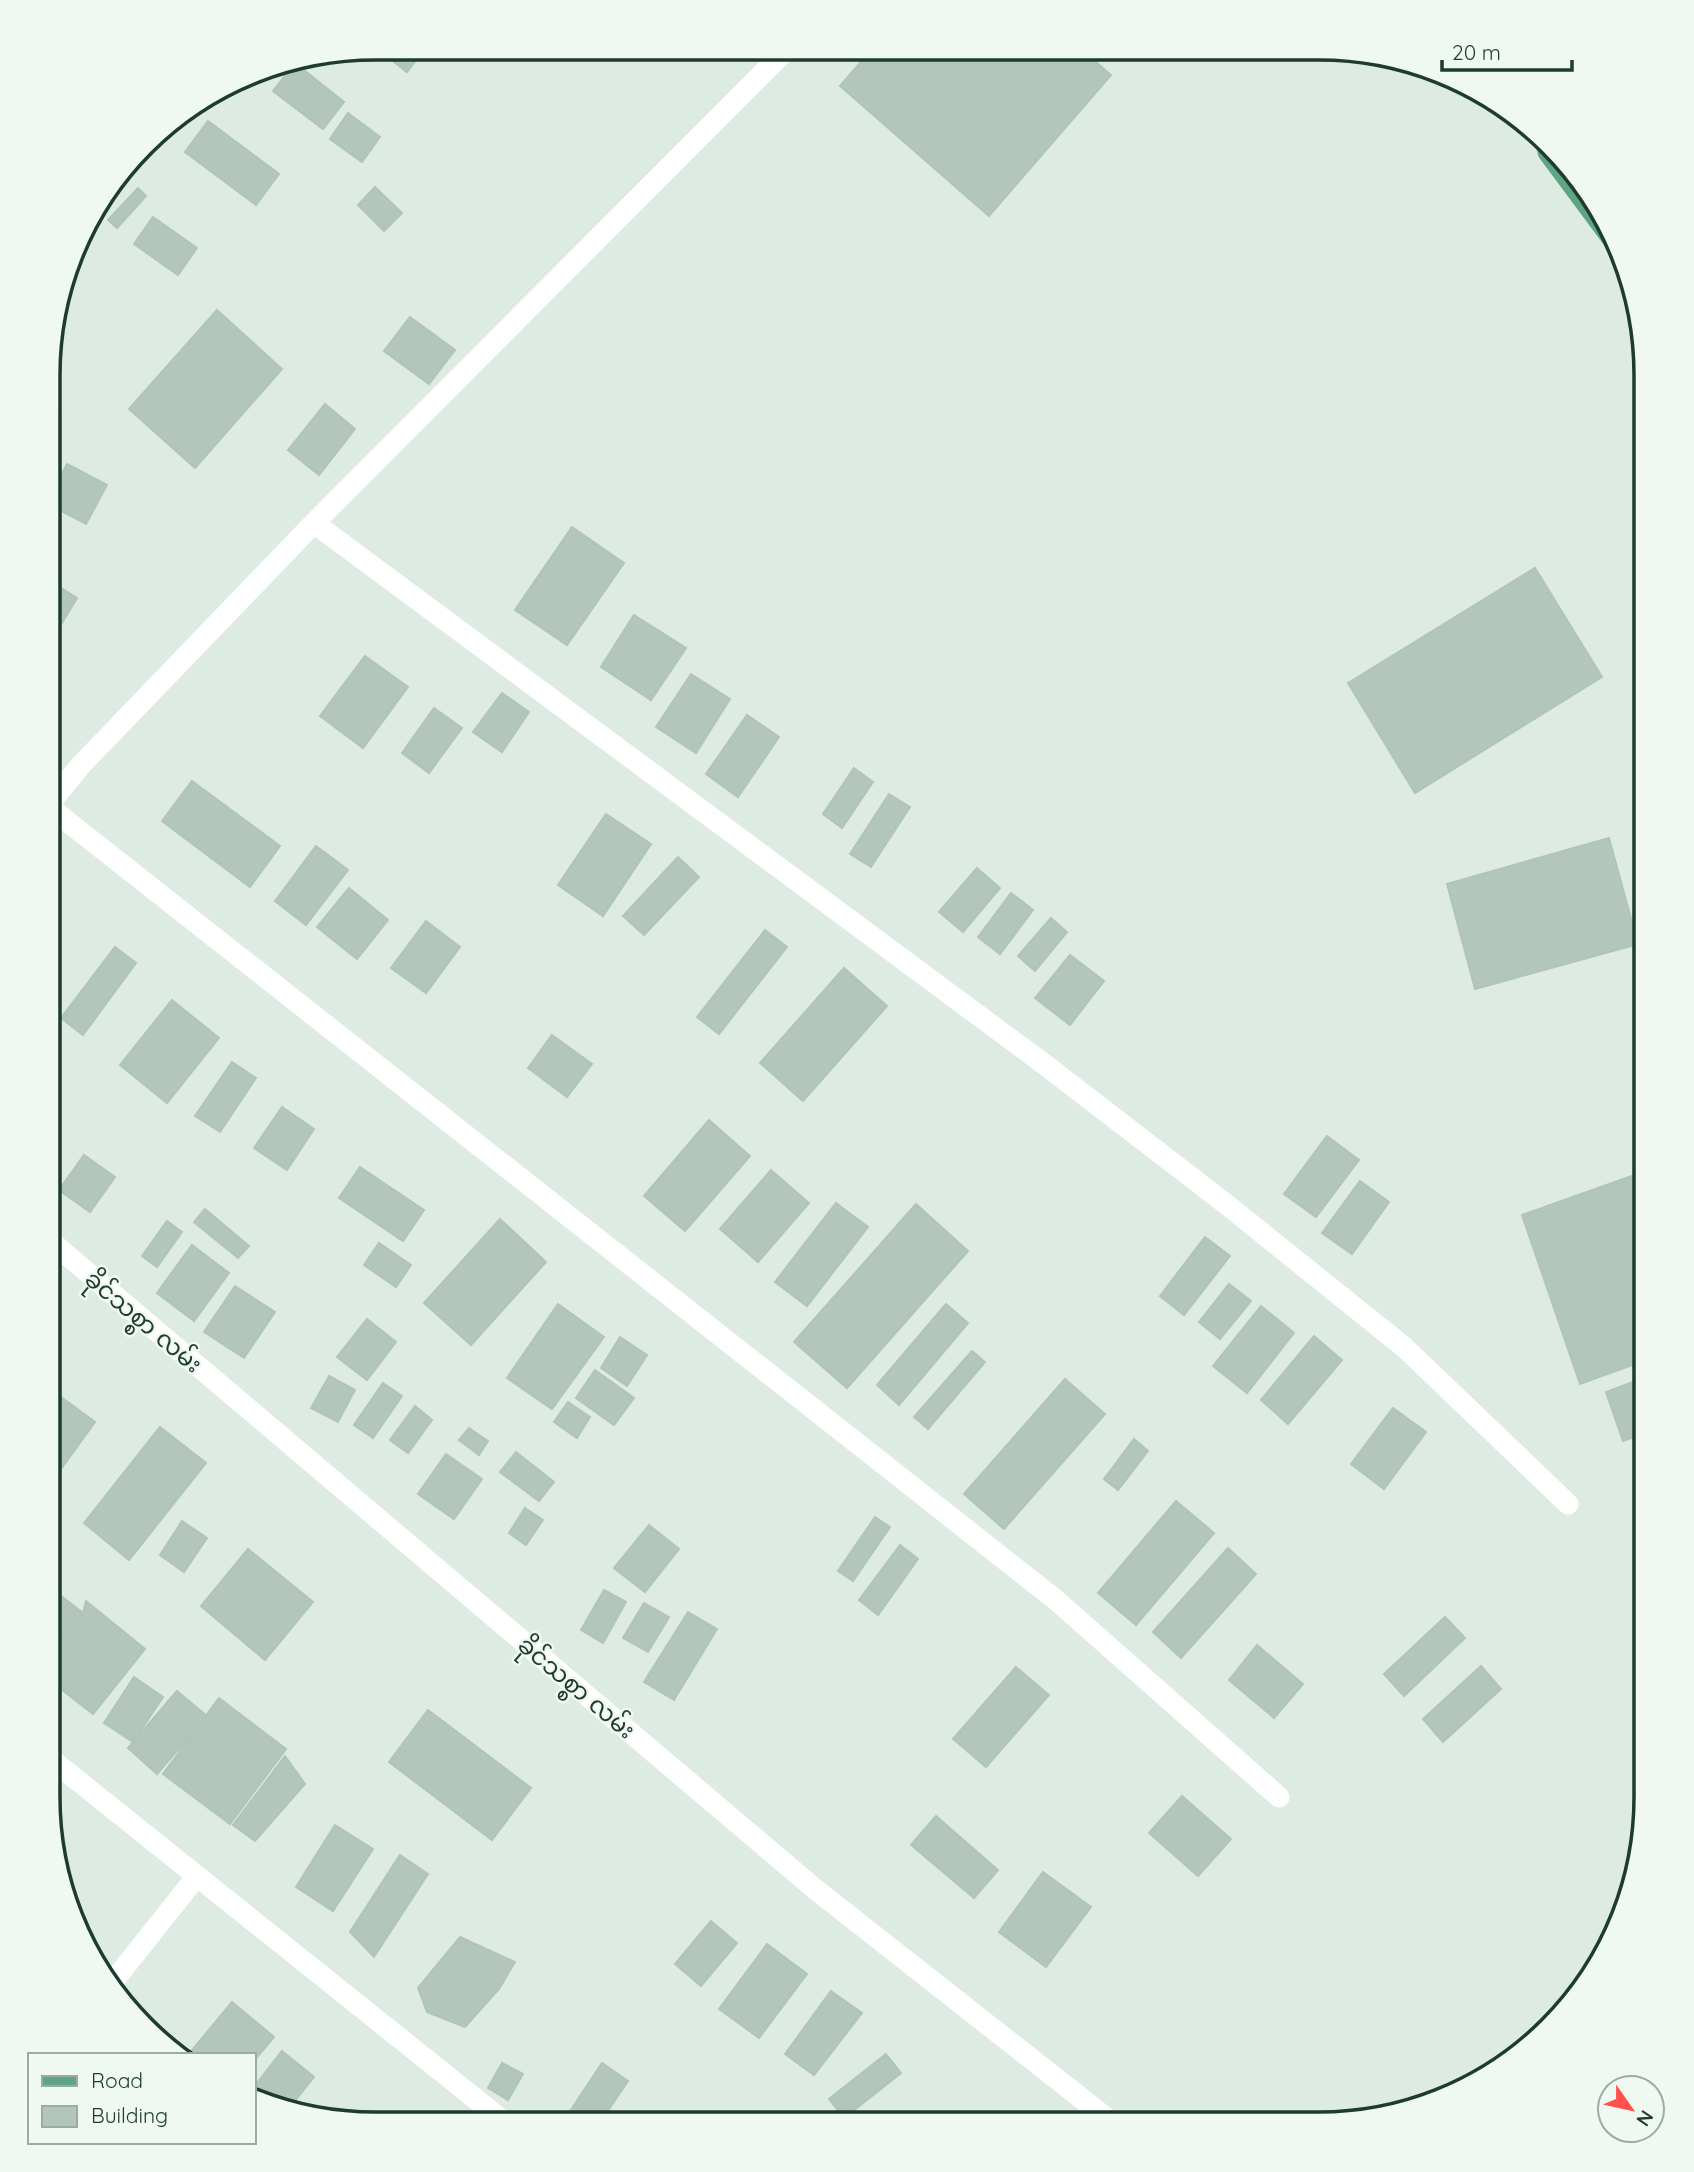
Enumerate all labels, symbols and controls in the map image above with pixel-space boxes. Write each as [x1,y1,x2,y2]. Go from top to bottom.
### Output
scale bar [1442,28,1572,72]
text: 20 m [1452,39,1501,65]
street label: ခိုင်သစ္စာ လမ်း [76,1263,209,1383]
street label: ခိုင်သစ္စာ လမ်း [509,1629,642,1749]
legend [28,2053,256,2144]
text: Road [91,2067,143,2093]
north arrow [1596,2074,1666,2144]
text: Building [91,2102,168,2128]
text: N [1631,2106,1659,2131]

